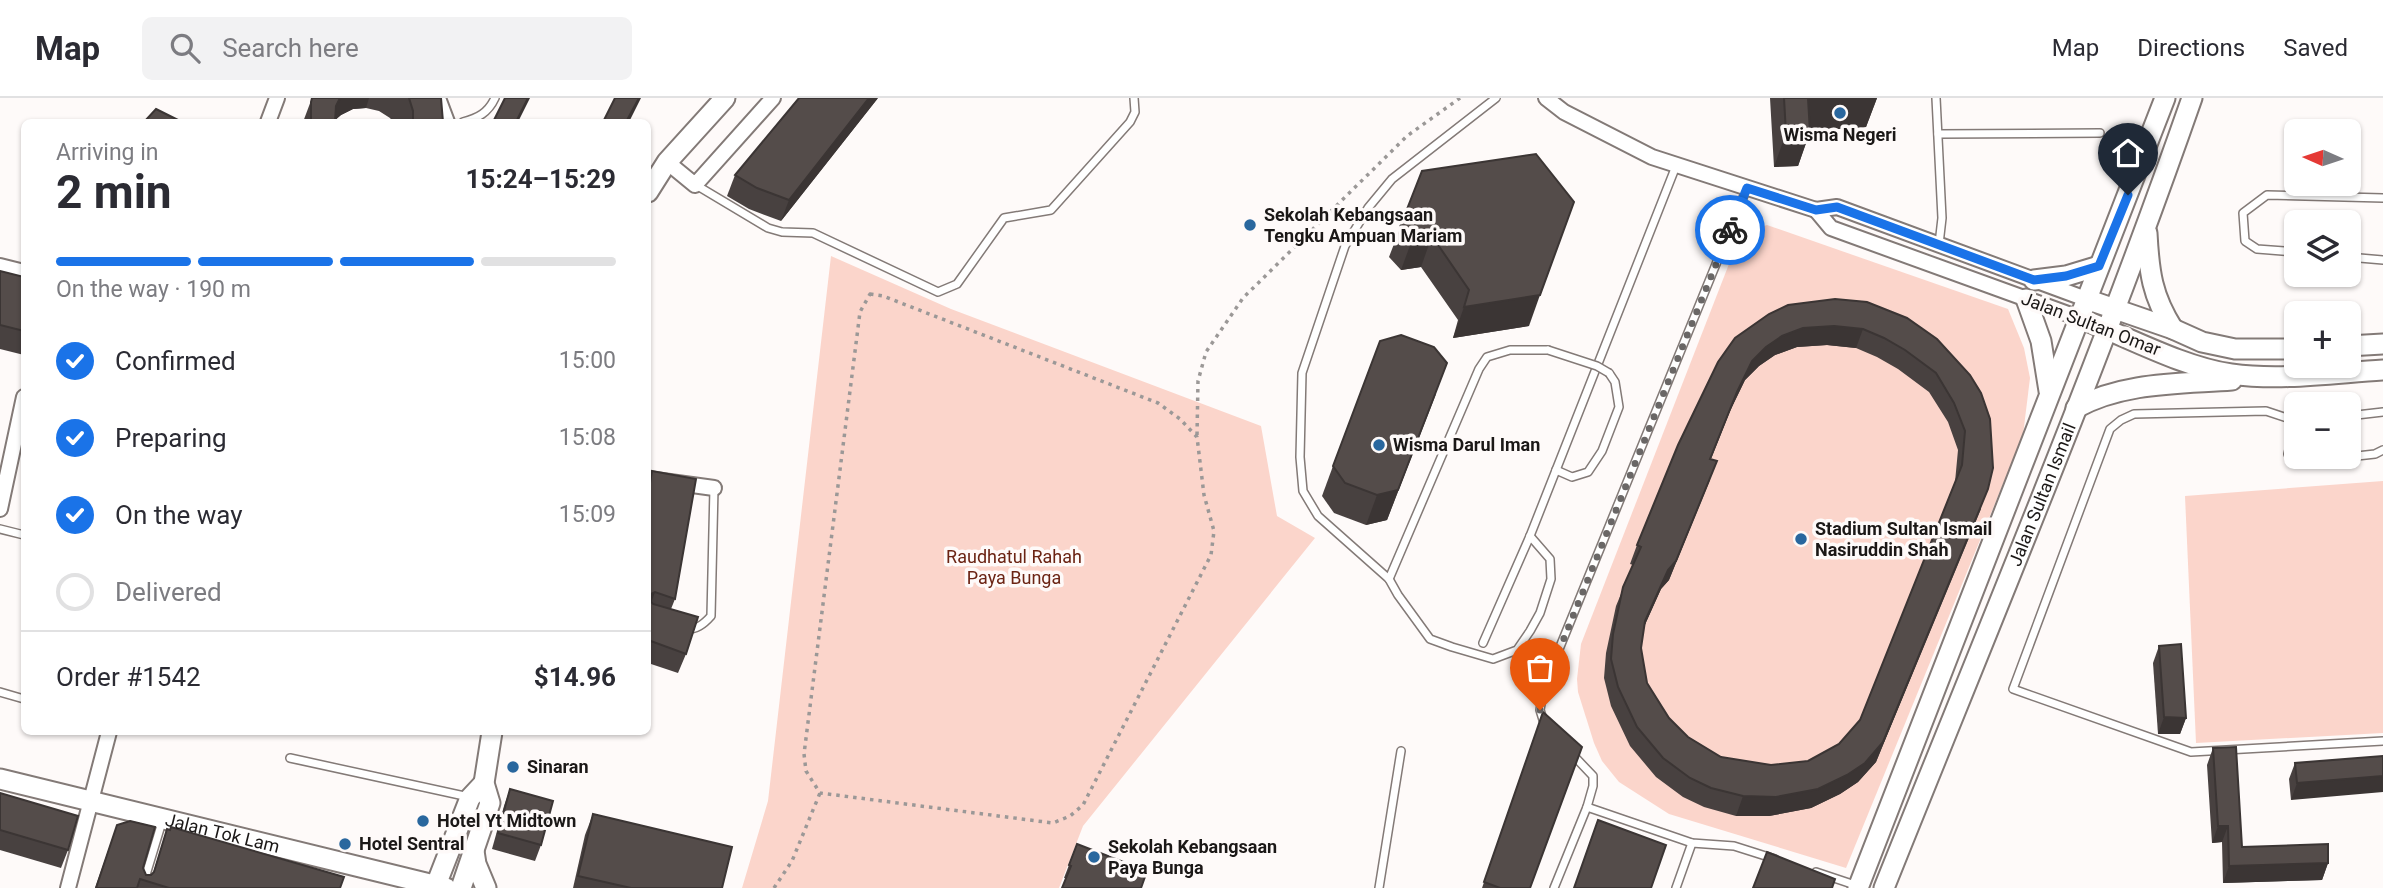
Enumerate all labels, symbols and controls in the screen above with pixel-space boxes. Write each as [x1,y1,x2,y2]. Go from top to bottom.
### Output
search box [142,17,632,80]
text: Map [35,29,100,68]
icon: search [166,29,204,67]
text: Search here [222,33,359,63]
text: Map [2052,34,2099,62]
text: Directions [2137,34,2245,62]
text: Saved [2283,34,2348,62]
marker: Wisma Negeri [1832,105,1848,121]
north arrow [2284,119,2361,196]
map controls [2284,119,2361,469]
pin [2098,123,2158,195]
place label: Wisma Negeri [1783,124,1897,145]
icon: home [2109,134,2147,172]
text: Arriving in [56,139,159,166]
text: 15:24–15:29 [466,164,616,194]
text: 2 min [56,165,172,219]
courier [1695,195,1765,265]
place label: Sekolah Kebangsaan Tengku Ampuan Mariam [1264,204,1462,246]
button: layers [2284,210,2361,287]
icon: bike [1711,211,1749,249]
marker: Sekolah Kebangsaan Tengku Ampuan Mariam [1242,217,1258,233]
text: On the way · 190 m [56,276,251,303]
street label: Jalan Sultan Omar [2019,287,2164,360]
button: + [2284,301,2361,378]
icon: check [56,342,94,380]
text: Confirmed [115,346,236,376]
text: 15:00 [559,347,616,374]
button: − [2284,392,2361,469]
icon: check [56,419,94,457]
street label: Jalan Sultan Ismail [2004,420,2080,569]
text: Preparing [115,423,227,453]
text: 15:08 [559,424,616,451]
place label: Wisma Darul Iman [1393,434,1540,455]
marker: Wisma Darul Iman [1371,437,1387,453]
icon: check [56,496,94,534]
text: On the way [115,500,243,530]
text: 15:09 [559,501,616,528]
place label: Stadium Sultan Ismail Nasiruddin Shah [1815,518,1992,560]
marker: Stadium Sultan Ismail Nasiruddin Shah [1793,531,1809,547]
park label: Raudhatul Rahah Paya Bunga [946,546,1082,588]
text: Delivered [115,577,222,607]
pin [1510,638,1570,710]
icon: bag [1521,649,1559,687]
text: Order #1542 [56,662,201,692]
text: $14.96 [534,662,616,692]
place label: Sinaran [527,756,589,777]
marker: Sinaran [505,759,521,775]
street label: Jalan Tok Lam [163,809,282,857]
place label: Hotel Yt Midtown [437,810,576,831]
marker: Hotel Yt Midtown [415,813,431,829]
place label: Hotel Sentral [359,833,465,854]
marker: Hotel Sentral [337,836,353,852]
place label: Sekolah Kebangsaan Paya Bunga [1108,836,1277,878]
marker: Sekolah Kebangsaan Paya Bunga [1086,849,1102,865]

